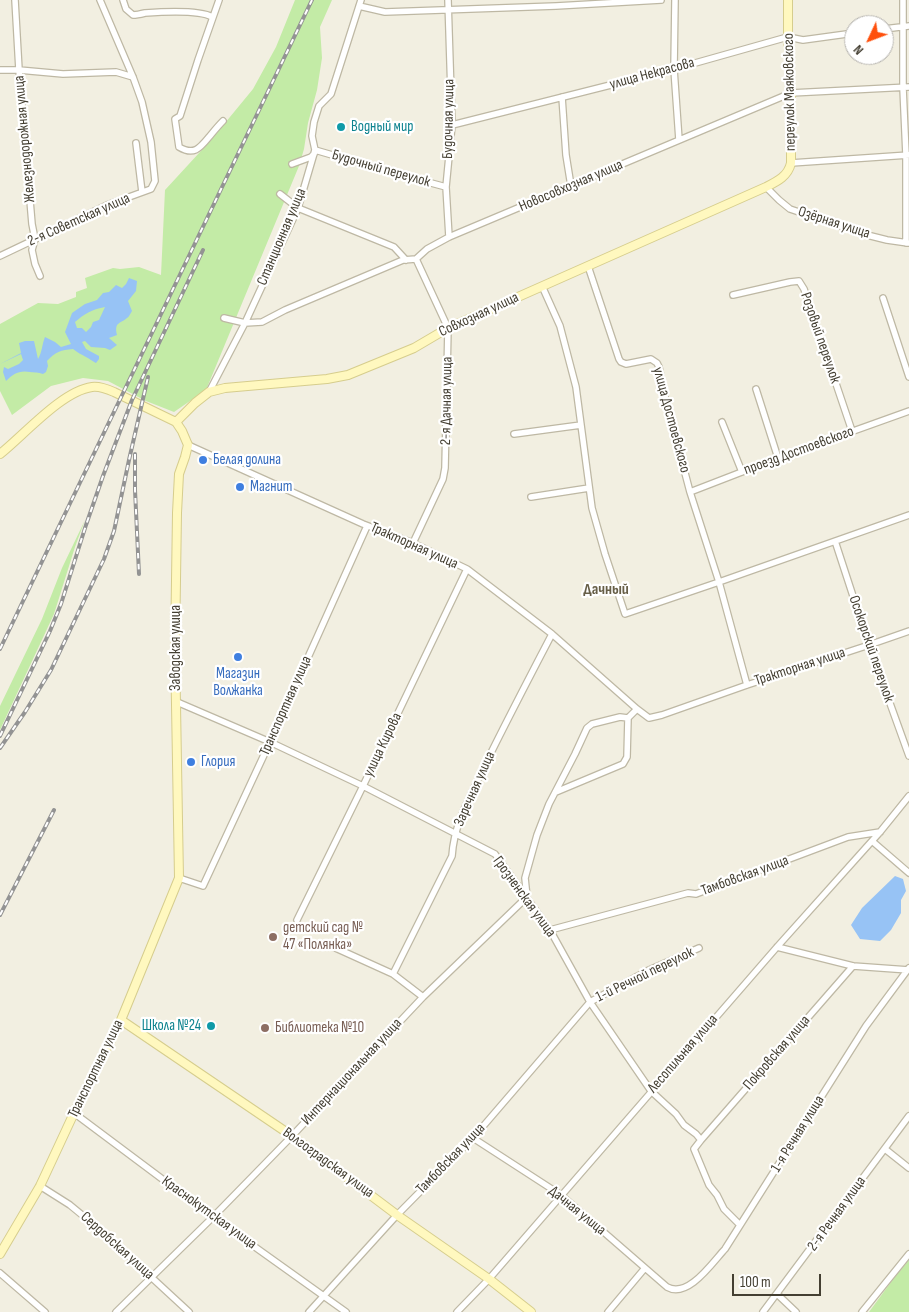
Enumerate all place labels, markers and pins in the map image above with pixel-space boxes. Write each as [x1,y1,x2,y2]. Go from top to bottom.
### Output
place label: Водный мир [351,118,413,136]
marker: Водный мир [335,121,347,133]
place label: Белая долина [213,451,281,469]
marker: Белая долина [197,454,209,466]
place label: Магнит [250,478,292,496]
marker: Магнит [234,481,246,493]
marker: Магазин Волжанка [232,651,244,663]
place label: Магазин Волжанка [213,665,263,700]
place label: Глория [201,753,235,771]
marker: Глория [185,756,197,768]
place label: детский сад № 47 «Полянка» [283,919,363,954]
marker: детский сад № 47 «Полянка» [267,931,279,943]
place label: Школа №24 [142,1017,201,1035]
place label: Библиотека №10 [275,1019,364,1037]
marker: Школа №24 [205,1020,217,1032]
marker: Библиотека №10 [259,1022,271,1034]

